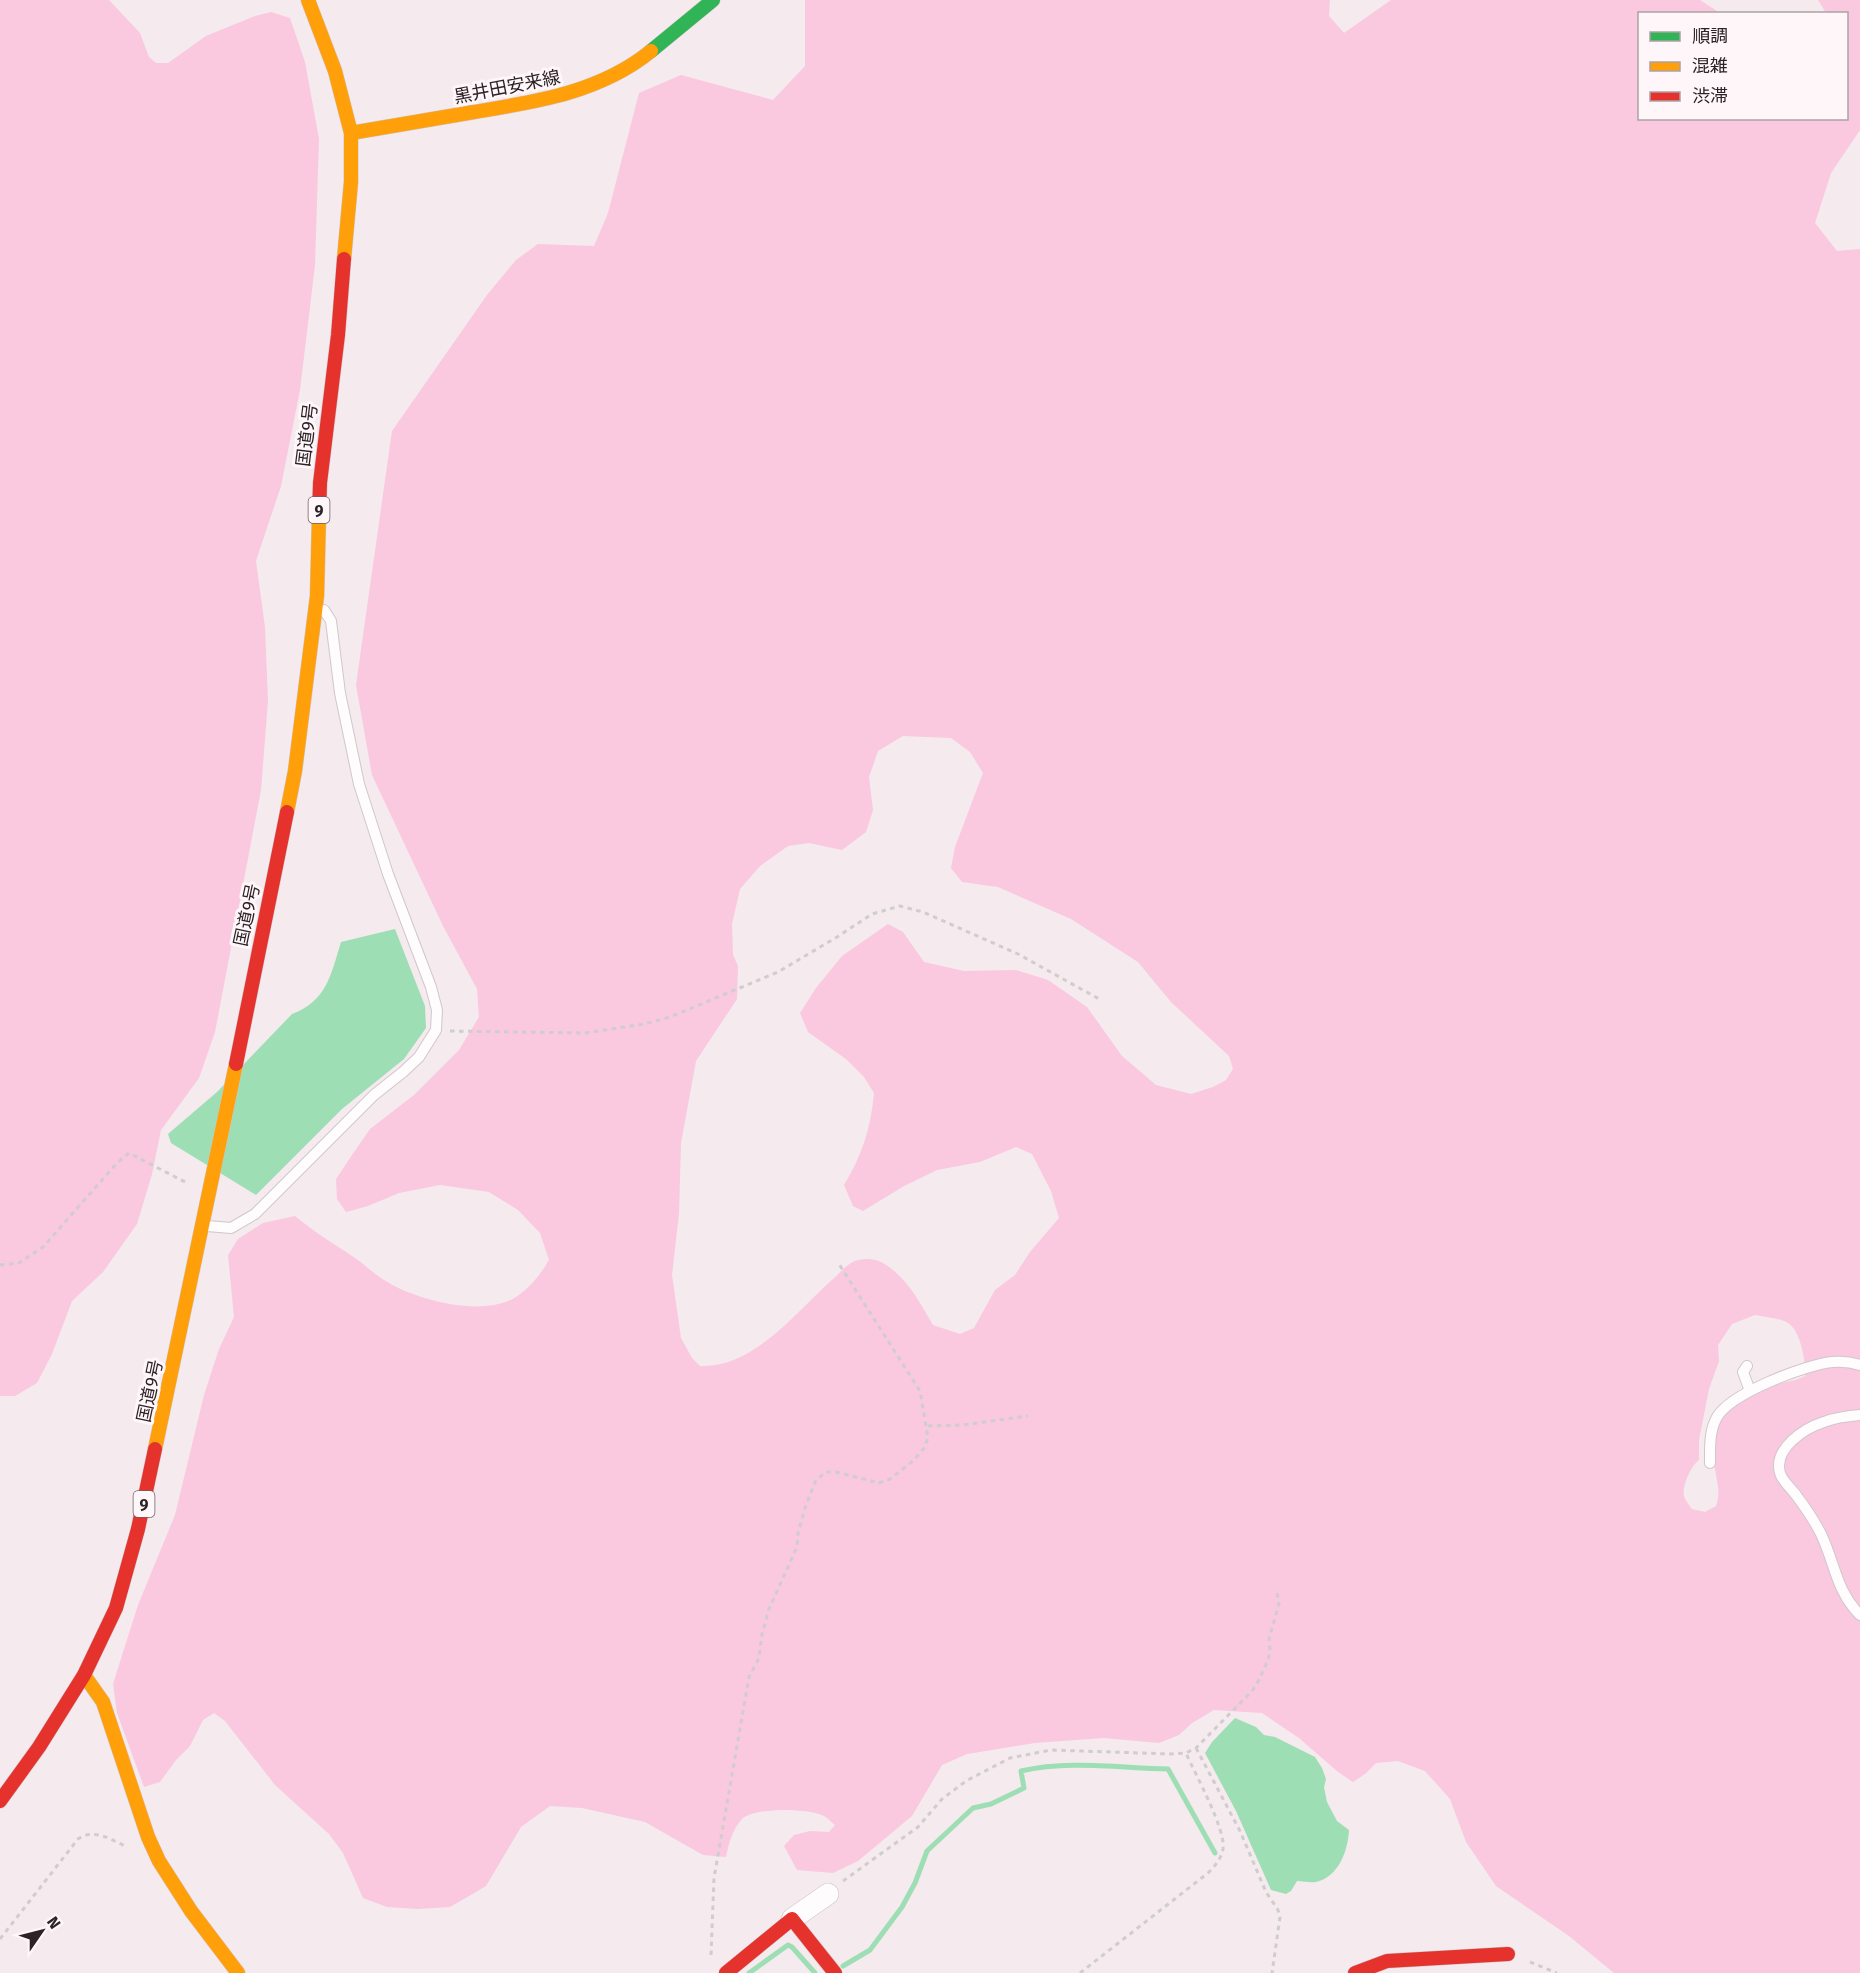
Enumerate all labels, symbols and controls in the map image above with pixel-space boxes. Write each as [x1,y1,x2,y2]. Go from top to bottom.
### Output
legend [1638,12,1848,120]
text: 順調 [1692,25,1728,47]
text: 混雑 [1692,55,1728,77]
street label: 黒井田安来線 [452,66,562,108]
text: 渋滞 [1692,85,1728,107]
street label: 国道9号 [292,402,322,468]
road number: 9 [308,497,330,523]
street label: 国道9号 [230,882,264,948]
street label: 国道9号 [133,1358,167,1424]
road number: 9 [134,1491,154,1517]
north arrow [12,1901,72,1961]
text: N [43,1913,65,1932]

